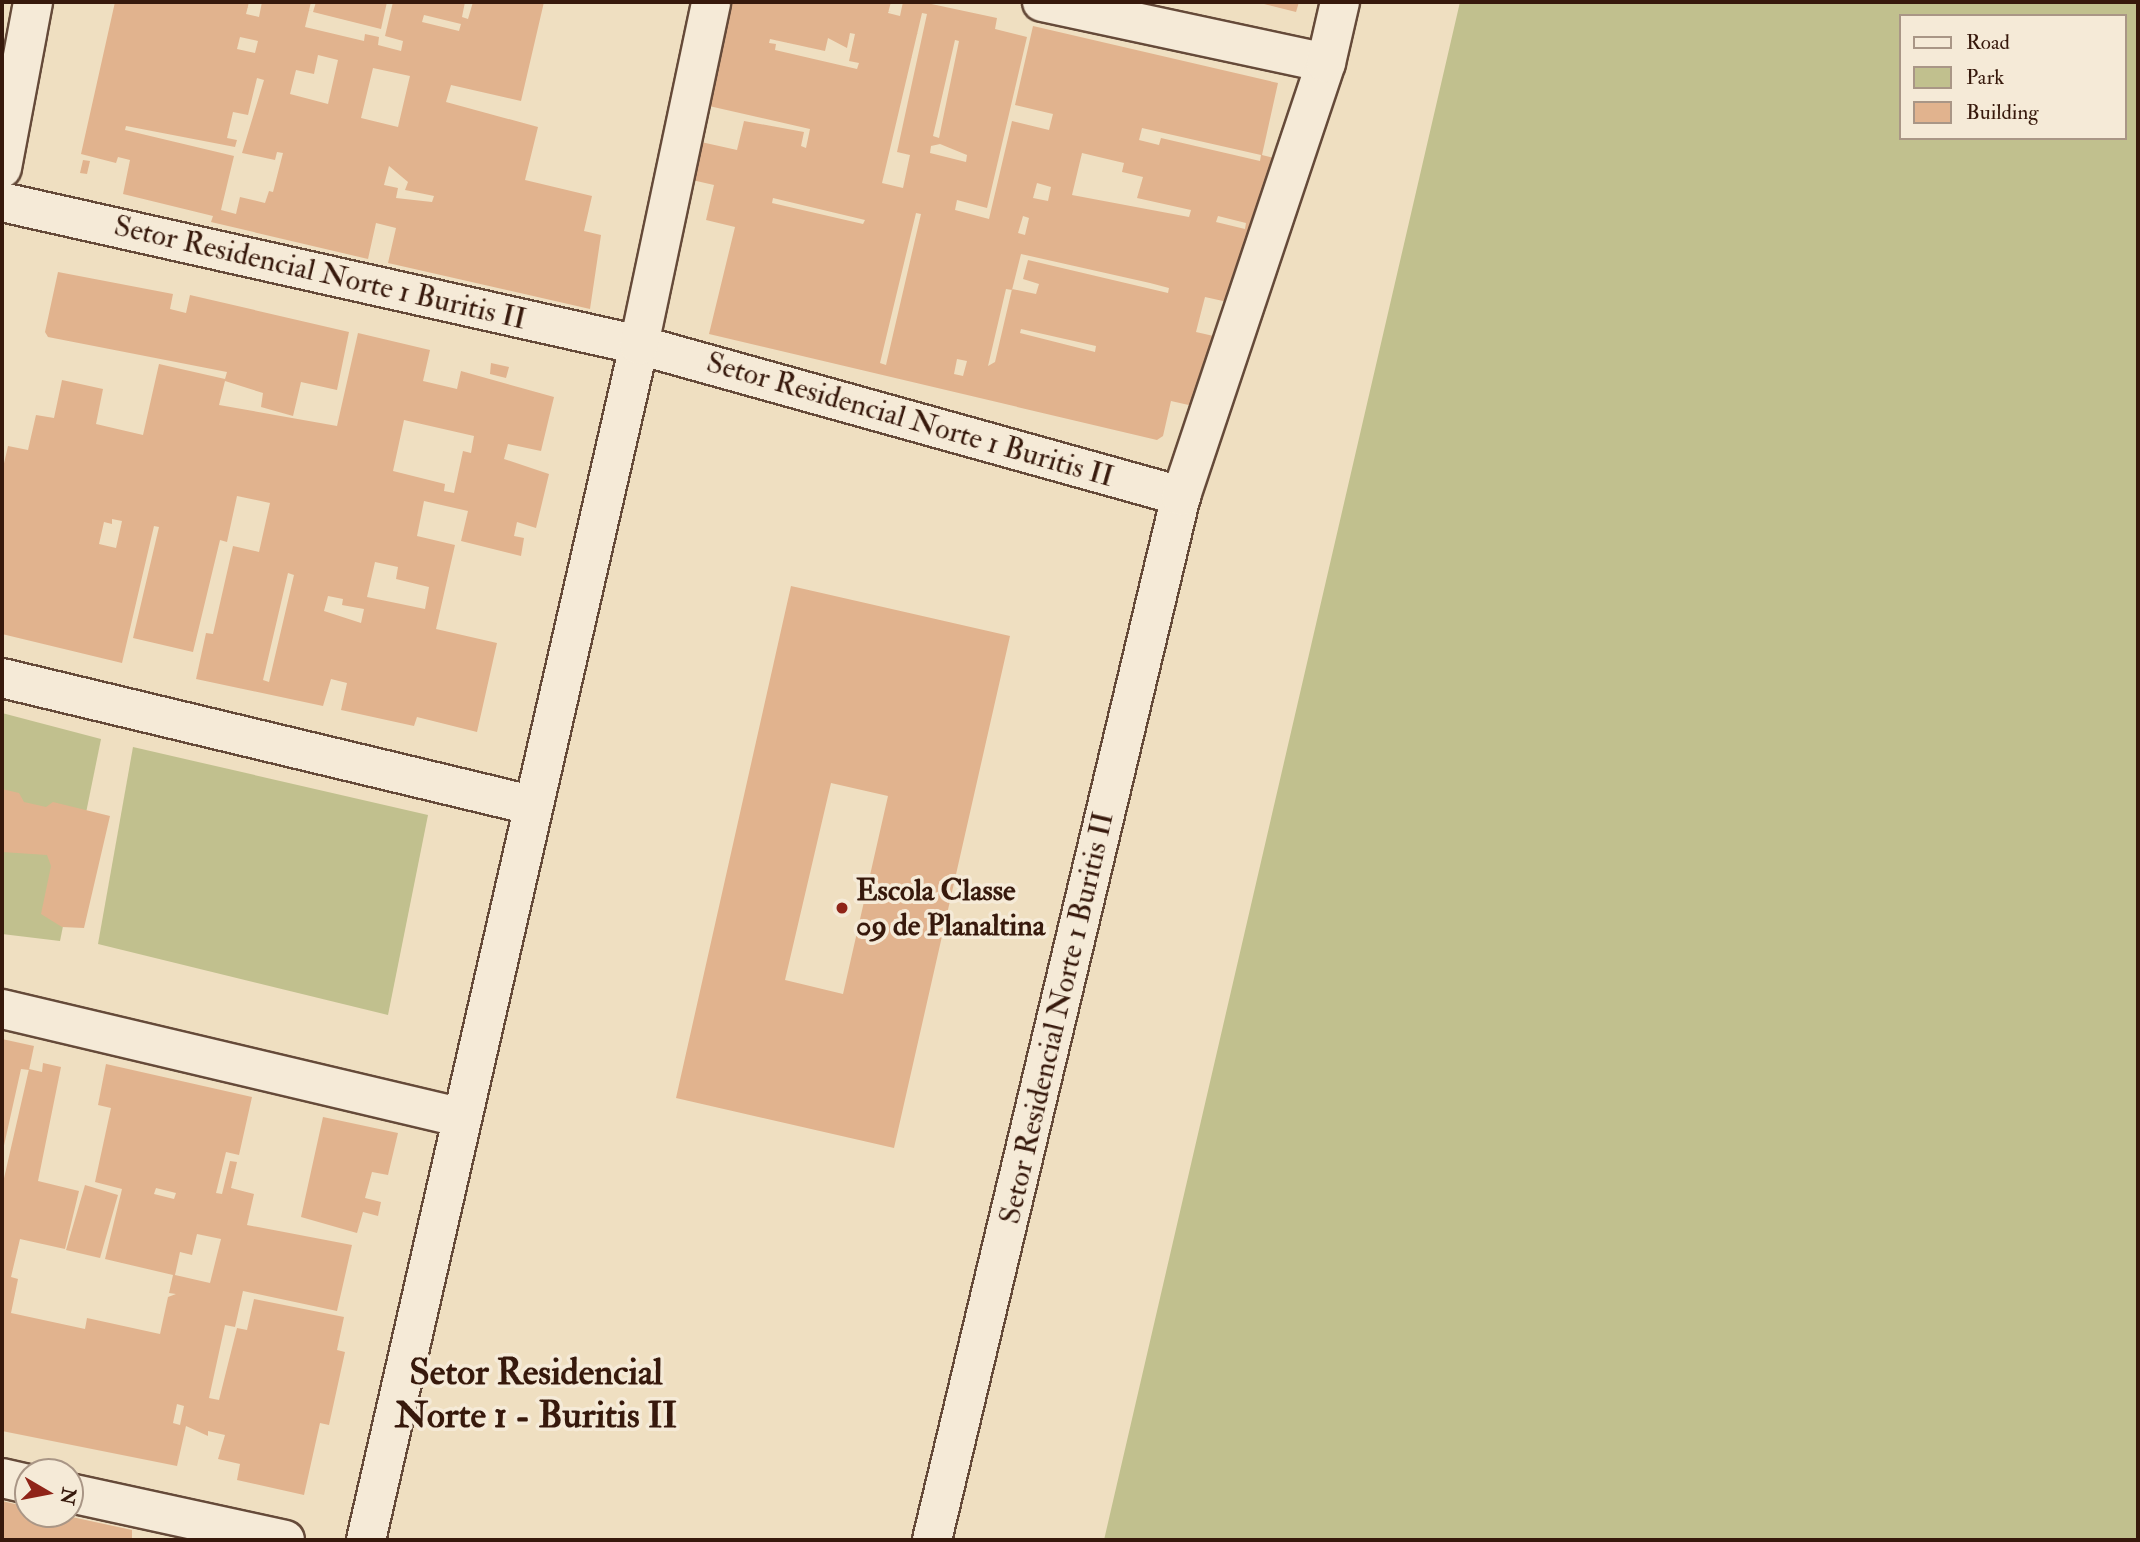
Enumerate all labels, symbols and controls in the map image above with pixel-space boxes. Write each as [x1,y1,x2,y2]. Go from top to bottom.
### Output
legend [1898,14,2126,140]
text: Road [1966,29,2010,56]
text: Park [1966,64,2004,91]
text: Building [1966,99,2039,126]
street label: Setor Residencial Norte 1 Buritis II [110,208,530,338]
street label: Setor Residencial Norte 1 Buritis II [702,345,1118,495]
street label: Setor Residencial Norte 1 Buritis II [992,808,1122,1228]
place label: Escola Classe 09 de Planaltina [856,873,1045,944]
marker: Escola Classe 09 de Planaltina [834,900,850,916]
district label: Setor Residencial Norte 1 - Buritis II [395,1352,677,1439]
north arrow [14,1458,84,1528]
text: N [54,1486,81,1507]

